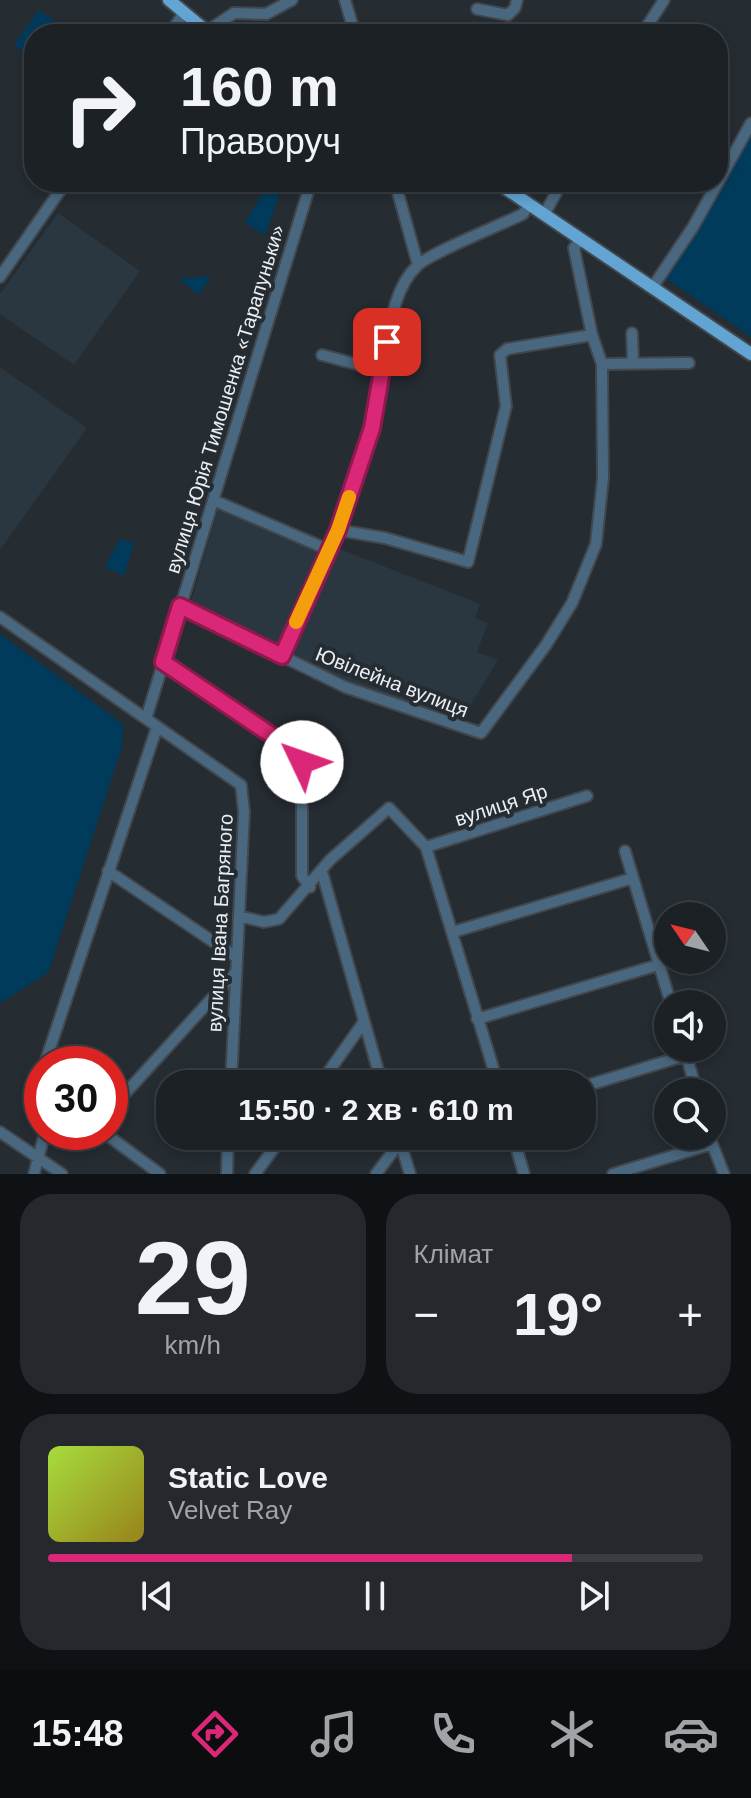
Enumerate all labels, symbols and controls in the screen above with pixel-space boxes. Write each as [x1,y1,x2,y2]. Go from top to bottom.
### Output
text: 160 m [180,55,339,118]
icon: right [48,56,152,160]
text: Праворуч [180,121,341,162]
street label: вулиця Юрія Тимошенка «Тарапуньки» [161,222,289,576]
pin [353,308,421,376]
icon: arrive [365,320,409,364]
street label: Ювілейна вулиця [313,643,471,721]
position arrow [260,720,344,804]
street label: вулиця Яр [452,780,550,830]
street label: вулиця Івана Багряного [203,813,237,1033]
north arrow [654,902,726,974]
map controls [654,902,726,1150]
button: sound [654,990,726,1062]
speed limit sign: 30 [24,1046,128,1150]
button: search [654,1078,726,1150]
text: 15:50 · 2 хв · 610 m [238,1093,514,1126]
text: 29 [135,1220,251,1336]
text: Клімат [414,1239,493,1269]
text: 19° [513,1281,604,1348]
text: − [414,1290,439,1339]
text: + [677,1290,703,1339]
text: km/h [165,1330,221,1360]
text: Static Love [168,1461,328,1494]
text: Velvet Ray [168,1495,292,1525]
icon: previous [135,1574,179,1618]
icon: pause [353,1574,397,1618]
icon: next [572,1574,616,1618]
icon: directions [187,1706,243,1762]
icon: music [306,1706,362,1762]
icon: phone [425,1706,481,1762]
icon: climate [544,1706,600,1762]
icon: car [663,1706,719,1762]
text: 15:48 [32,1713,124,1754]

